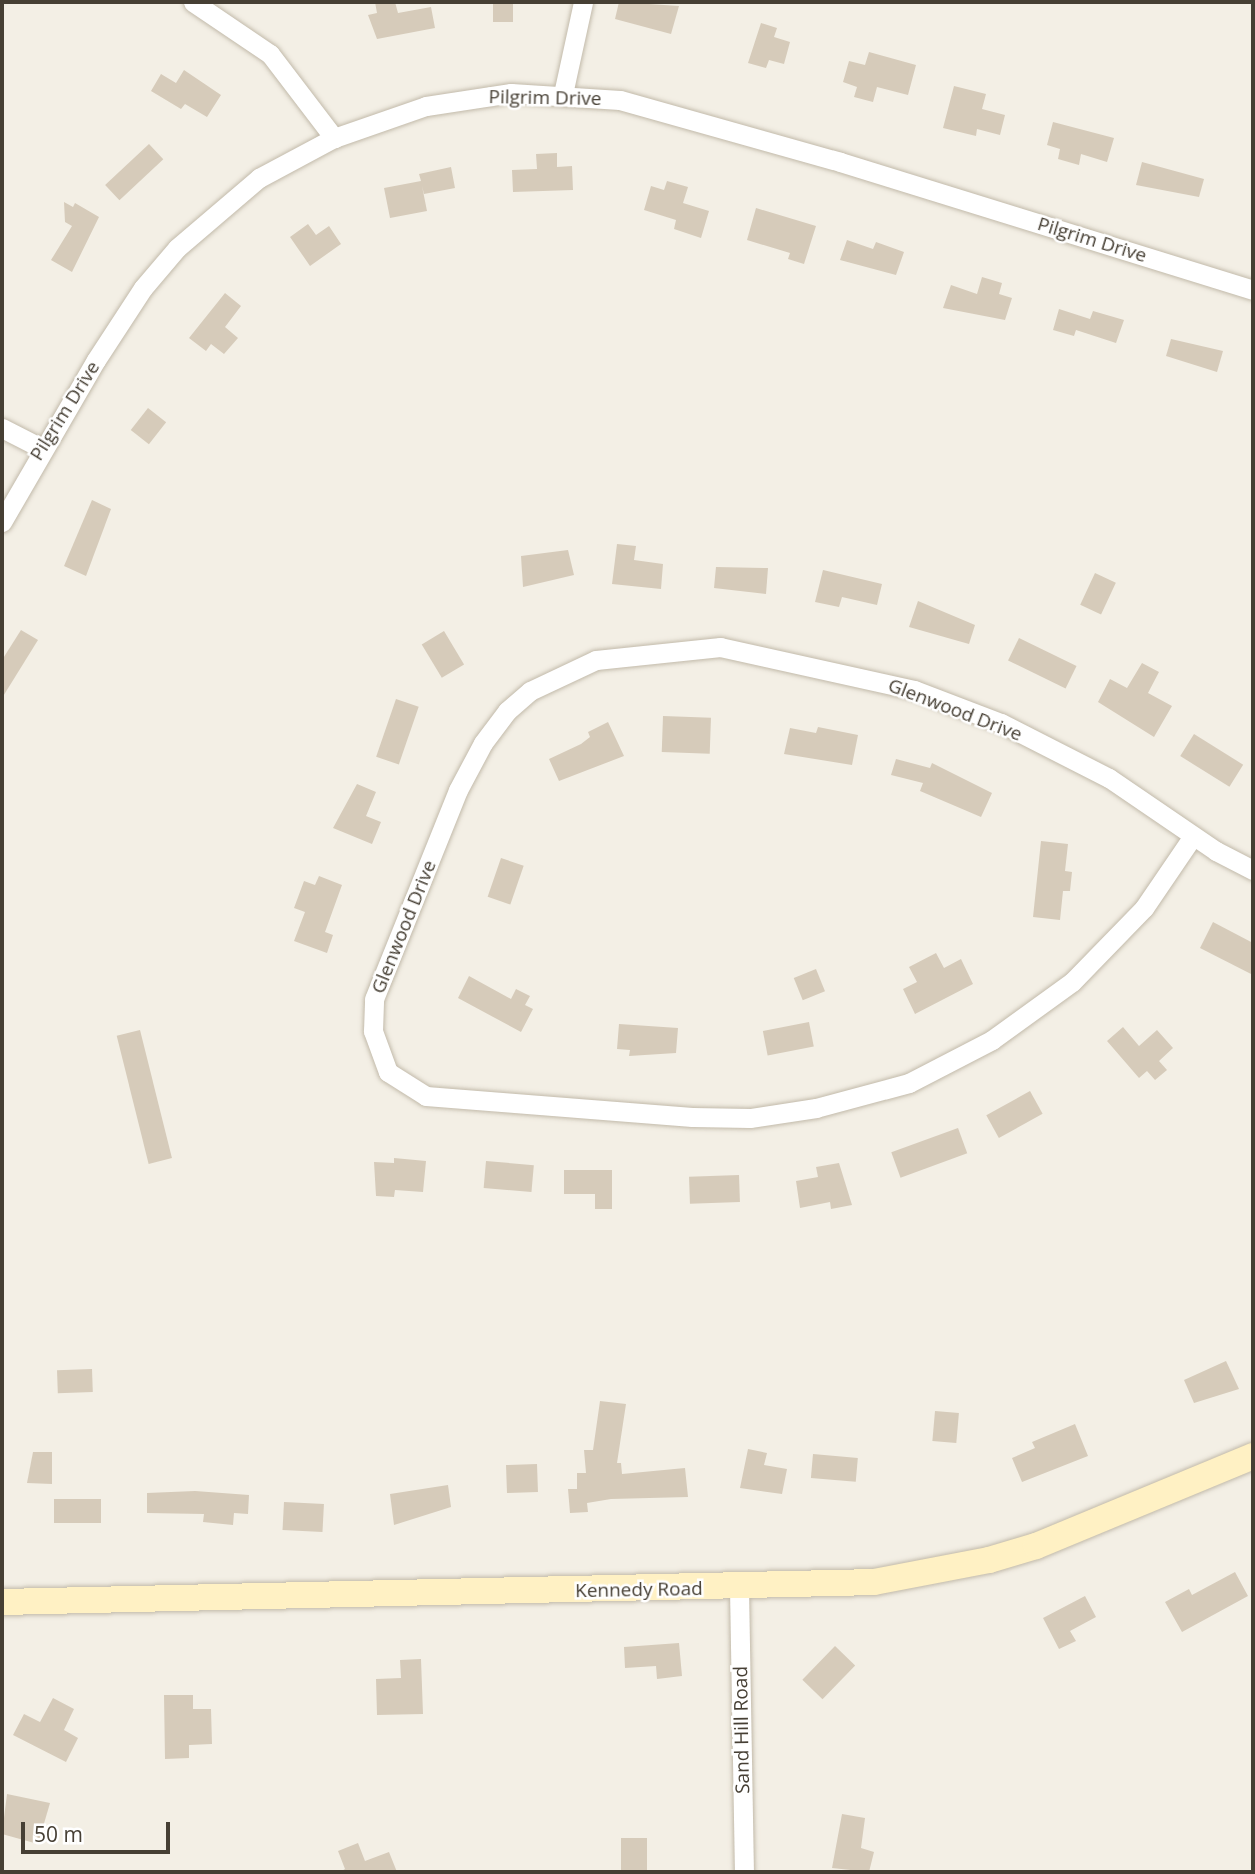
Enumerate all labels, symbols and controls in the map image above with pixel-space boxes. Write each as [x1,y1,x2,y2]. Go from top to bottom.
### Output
street label: Pilgrim Drive [488,86,602,110]
street label: Pilgrim Drive [1035,213,1149,267]
street label: Pilgrim Drive [25,357,105,465]
street label: Glenwood Drive [885,674,1025,746]
street label: Glenwood Drive [367,857,441,997]
street label: Kennedy Road [575,1577,703,1603]
street label: Sand Hill Road [729,1666,755,1794]
scale bar [24,1808,173,1852]
text: 50 m [34,1820,83,1848]

